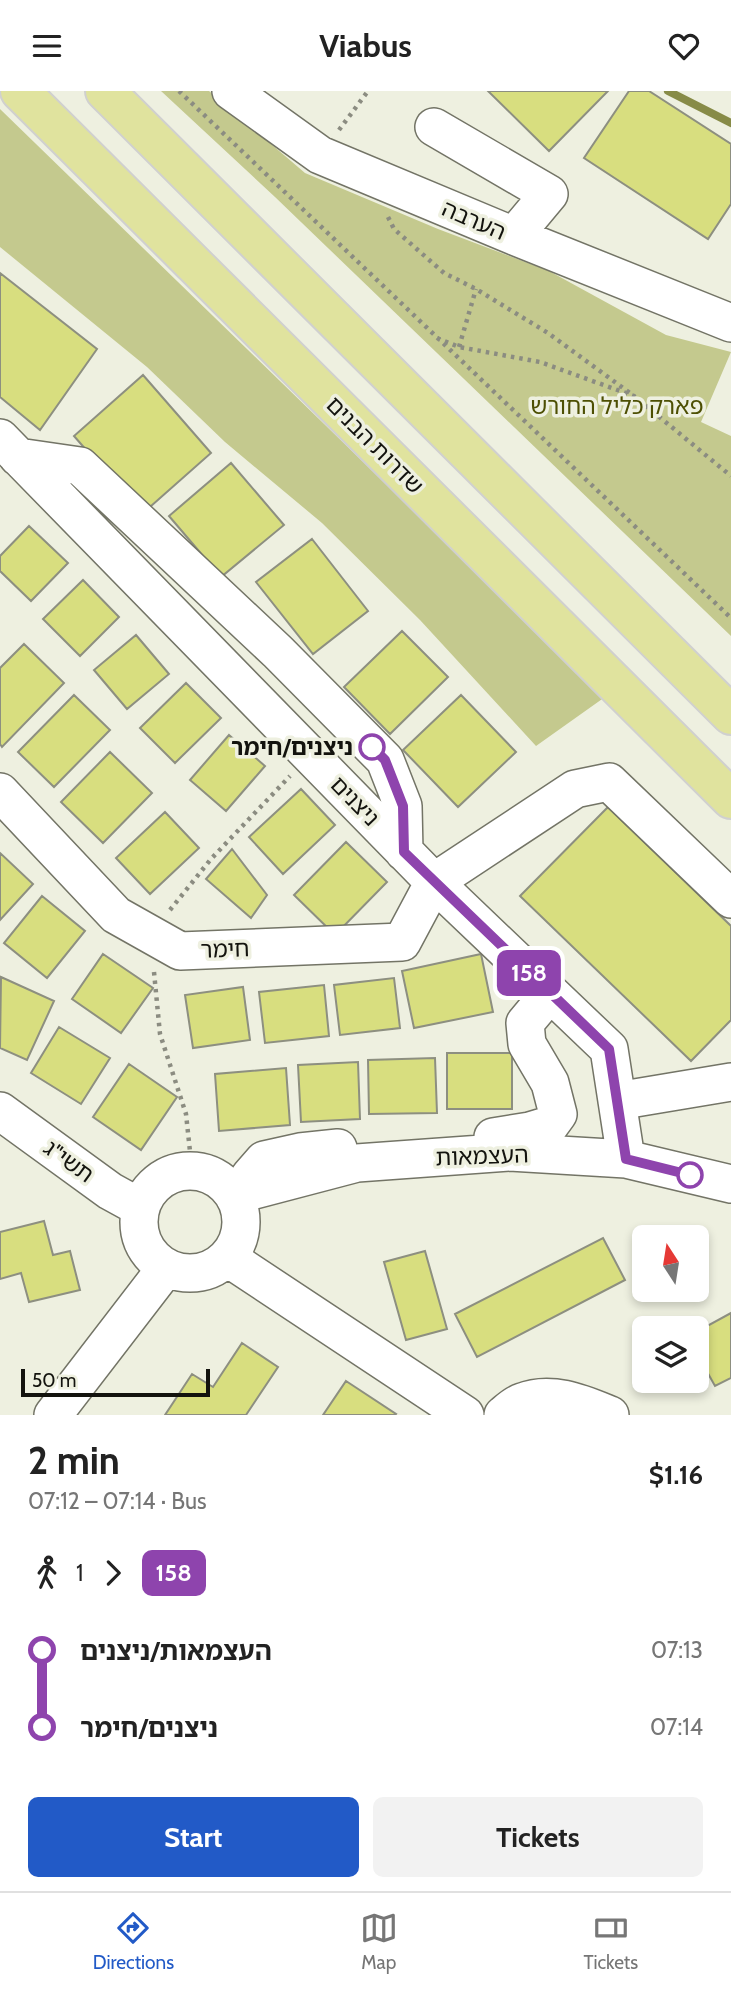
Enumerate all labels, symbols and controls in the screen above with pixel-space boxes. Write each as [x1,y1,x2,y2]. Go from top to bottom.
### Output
text: Viabus [319,26,412,65]
icon: menu [28,27,66,65]
icon: heart [665,27,703,65]
street label: הערבה [438,194,510,246]
street label: שדרות הבנים [321,391,429,499]
park label: פארק כליל החורש [531,392,703,420]
place label: ניצנים/חימר [231,733,353,761]
marker: ניצנים/חימר [359,734,385,760]
street label: ניצנים [325,770,385,832]
street label: חימר [200,934,250,964]
line badge: 158 [489,950,569,996]
text: 158 [511,958,547,987]
street label: תשי"ג [39,1134,99,1188]
street label: העצמאות [435,1140,529,1172]
unlabelled marker [677,1162,703,1188]
north arrow [632,1225,709,1302]
map controls [632,1225,709,1393]
button: layers [632,1316,709,1393]
scale bar [21,1366,210,1398]
text: 50 m [32,1369,76,1392]
text: 2 min [28,1437,120,1484]
text: $1.16 [649,1459,703,1491]
text: 07:12 – 07:14 · Bus [28,1487,207,1515]
icon: walk [28,1554,66,1592]
icon: forward [94,1554,132,1592]
text: 158 [156,1558,192,1587]
text: 1 [76,1559,84,1587]
text: העצמאות/ניצנים [80,1635,272,1667]
text: 07:13 [651,1636,703,1664]
text: ניצנים/חימר [80,1712,218,1744]
text: 07:14 [650,1713,703,1741]
button: Start [28,1797,359,1877]
button: Tickets [373,1797,703,1877]
tab: Directions [93,1909,174,1974]
tab: Map [360,1909,398,1974]
tab: Tickets [583,1909,638,1974]

